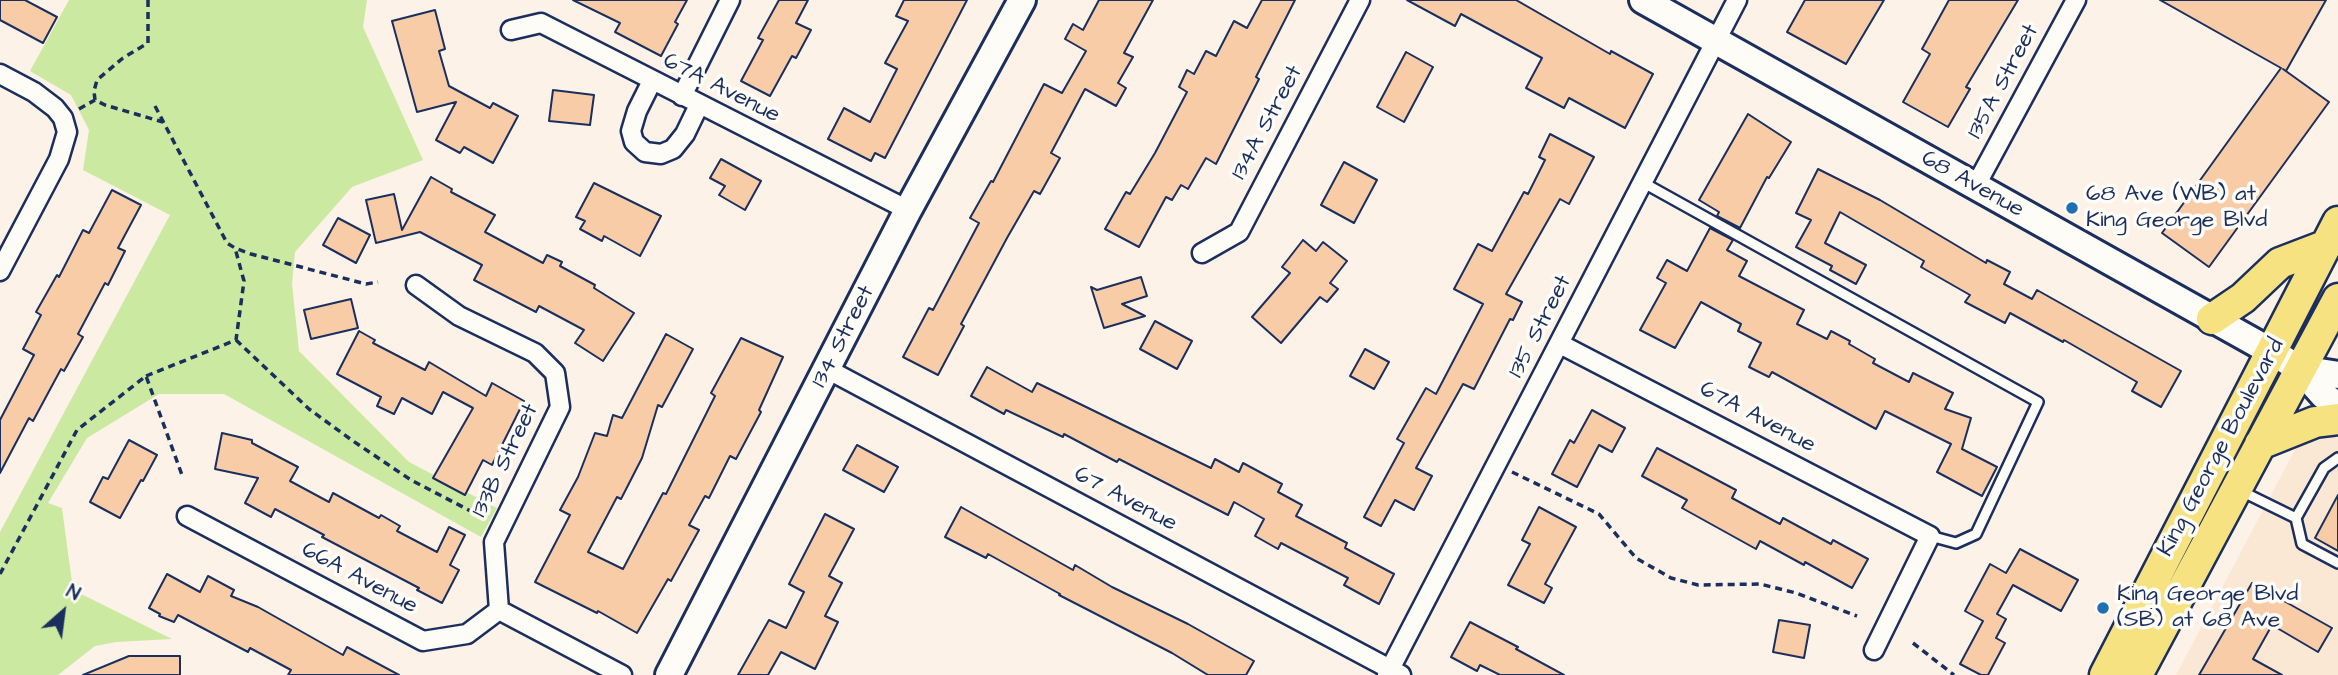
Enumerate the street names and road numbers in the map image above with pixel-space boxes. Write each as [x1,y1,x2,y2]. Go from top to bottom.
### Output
street label: 135A Street [1962,20,2046,144]
street label: 67A Avenue [658,48,784,130]
street label: 134A Street [1226,61,1310,185]
street label: 68 Avenue [1916,145,2028,225]
street label: 135 Street [1503,271,1579,383]
street label: 134 Street [807,282,881,392]
street label: King George Boulevard [2153,334,2291,562]
street label: 67A Avenue [1694,376,1820,460]
street label: 133B Street [467,400,545,522]
street label: 67 Avenue [1069,461,1181,539]
street label: 66A Avenue [296,537,422,621]

